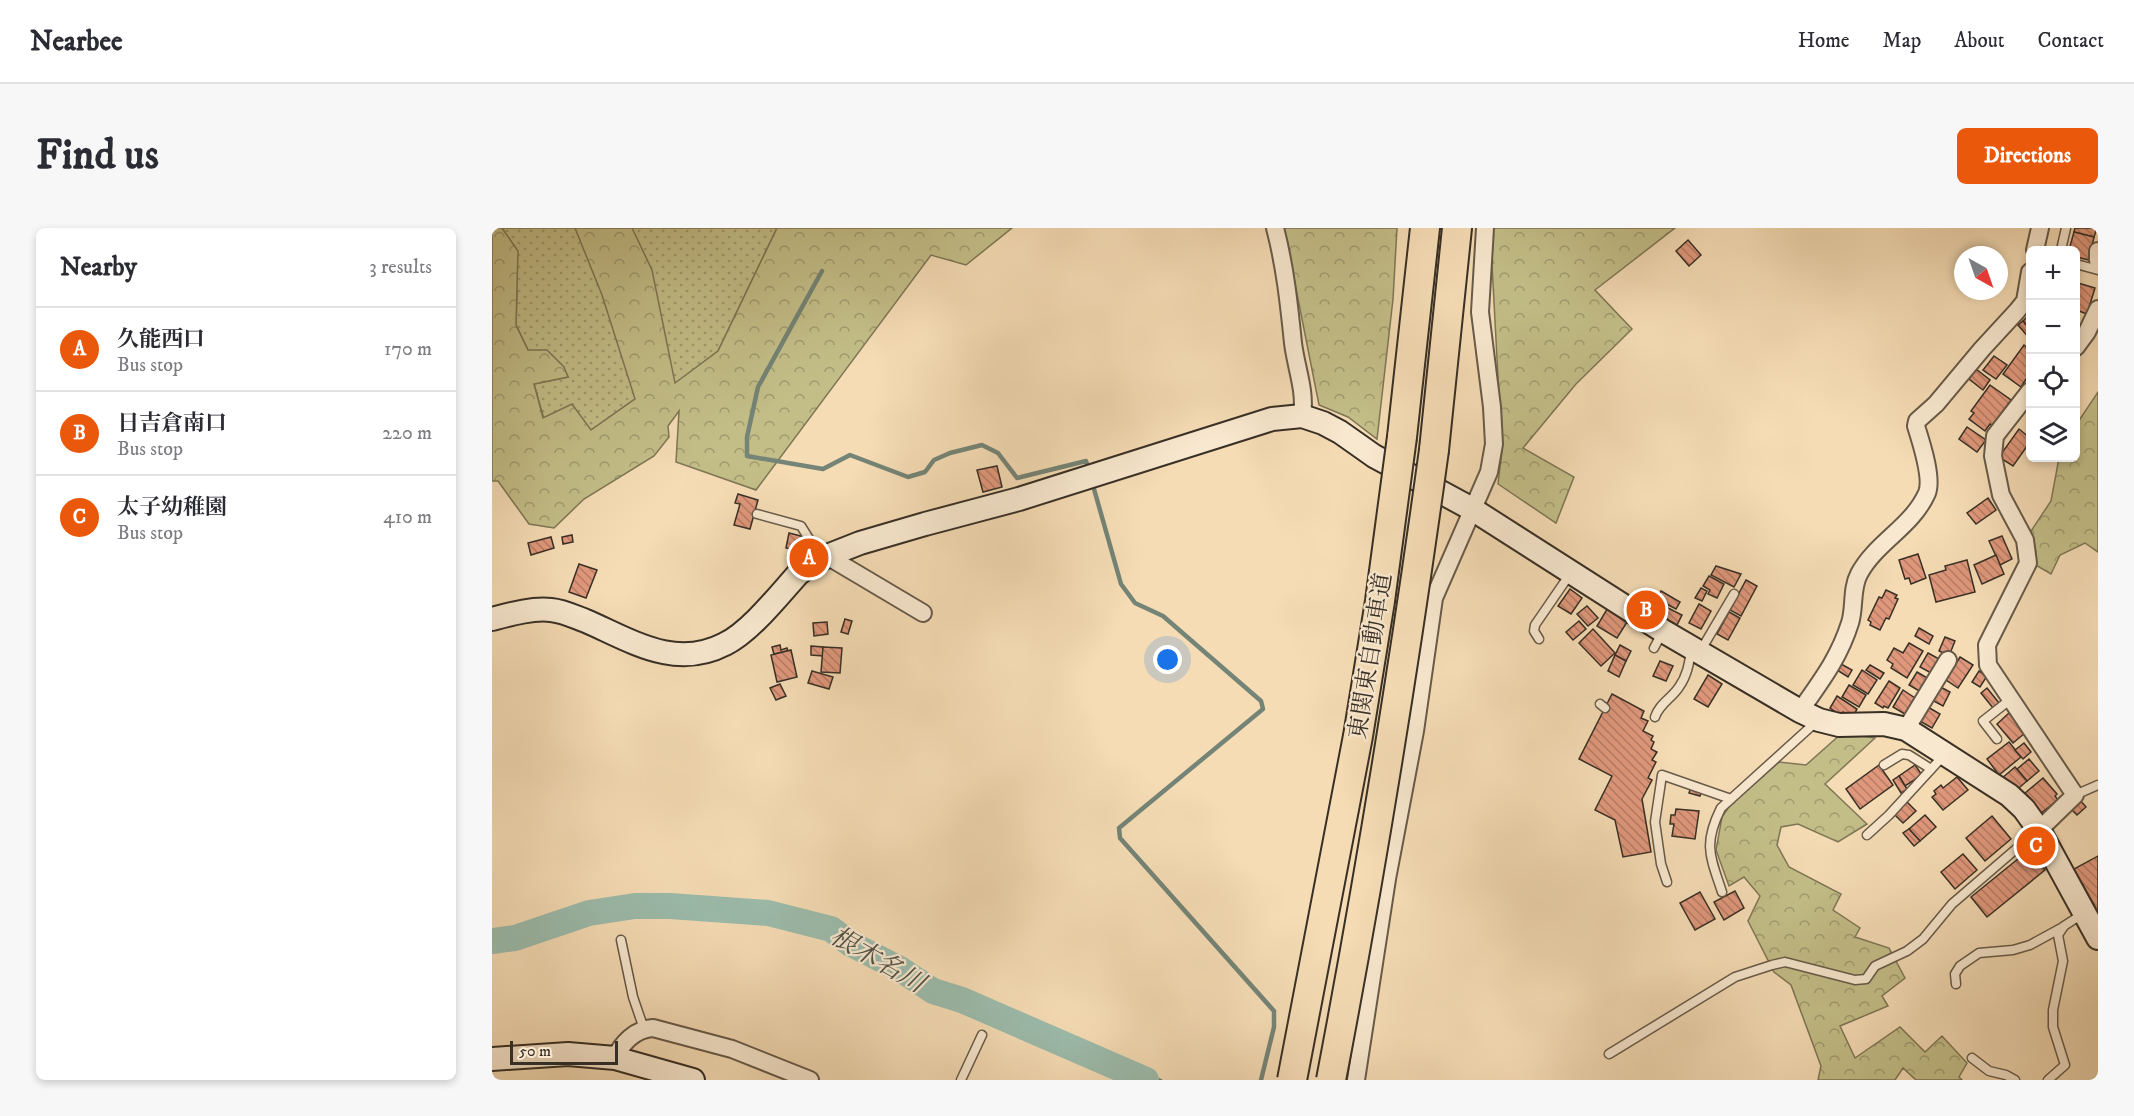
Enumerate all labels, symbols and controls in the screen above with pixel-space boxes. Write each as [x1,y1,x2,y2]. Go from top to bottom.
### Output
text: Nearbee [30,24,123,59]
text: Home [1798,28,1850,54]
text: Map [1883,28,1921,54]
text: About [1954,28,2005,54]
text: Contact [2038,28,2104,54]
button: Directions [1957,128,2098,184]
text: Find us [36,130,159,182]
north arrow [1954,246,2008,300]
map controls [2026,246,2080,462]
button: + [2026,246,2080,300]
text: Nearby [60,251,137,284]
text: 3 results [369,255,432,280]
button: − [2026,300,2080,354]
text: 久能西口 [117,326,205,353]
text: A [73,337,86,362]
text: 170 m [384,337,432,362]
text: Bus stop [117,353,183,378]
button: locate [2026,354,2080,408]
button: layers [2026,408,2080,462]
text: 日吉倉南口 [117,410,227,437]
text: B [73,421,86,446]
text: 220 m [382,421,432,446]
text: Bus stop [117,437,183,462]
text: 太子幼稚園 [117,494,227,521]
text: C [73,505,86,530]
text: 410 m [383,505,432,530]
text: Bus stop [117,521,183,546]
pin: A [790,536,828,580]
street label: 東関東自動車道 [1343,571,1399,741]
pin: B [1626,588,1666,632]
your location [1153,645,1182,674]
pin: C [2016,824,2056,868]
water label: 根木名川 [824,920,933,1002]
scale bar [510,1038,618,1066]
text: 50 m [519,1041,551,1061]

